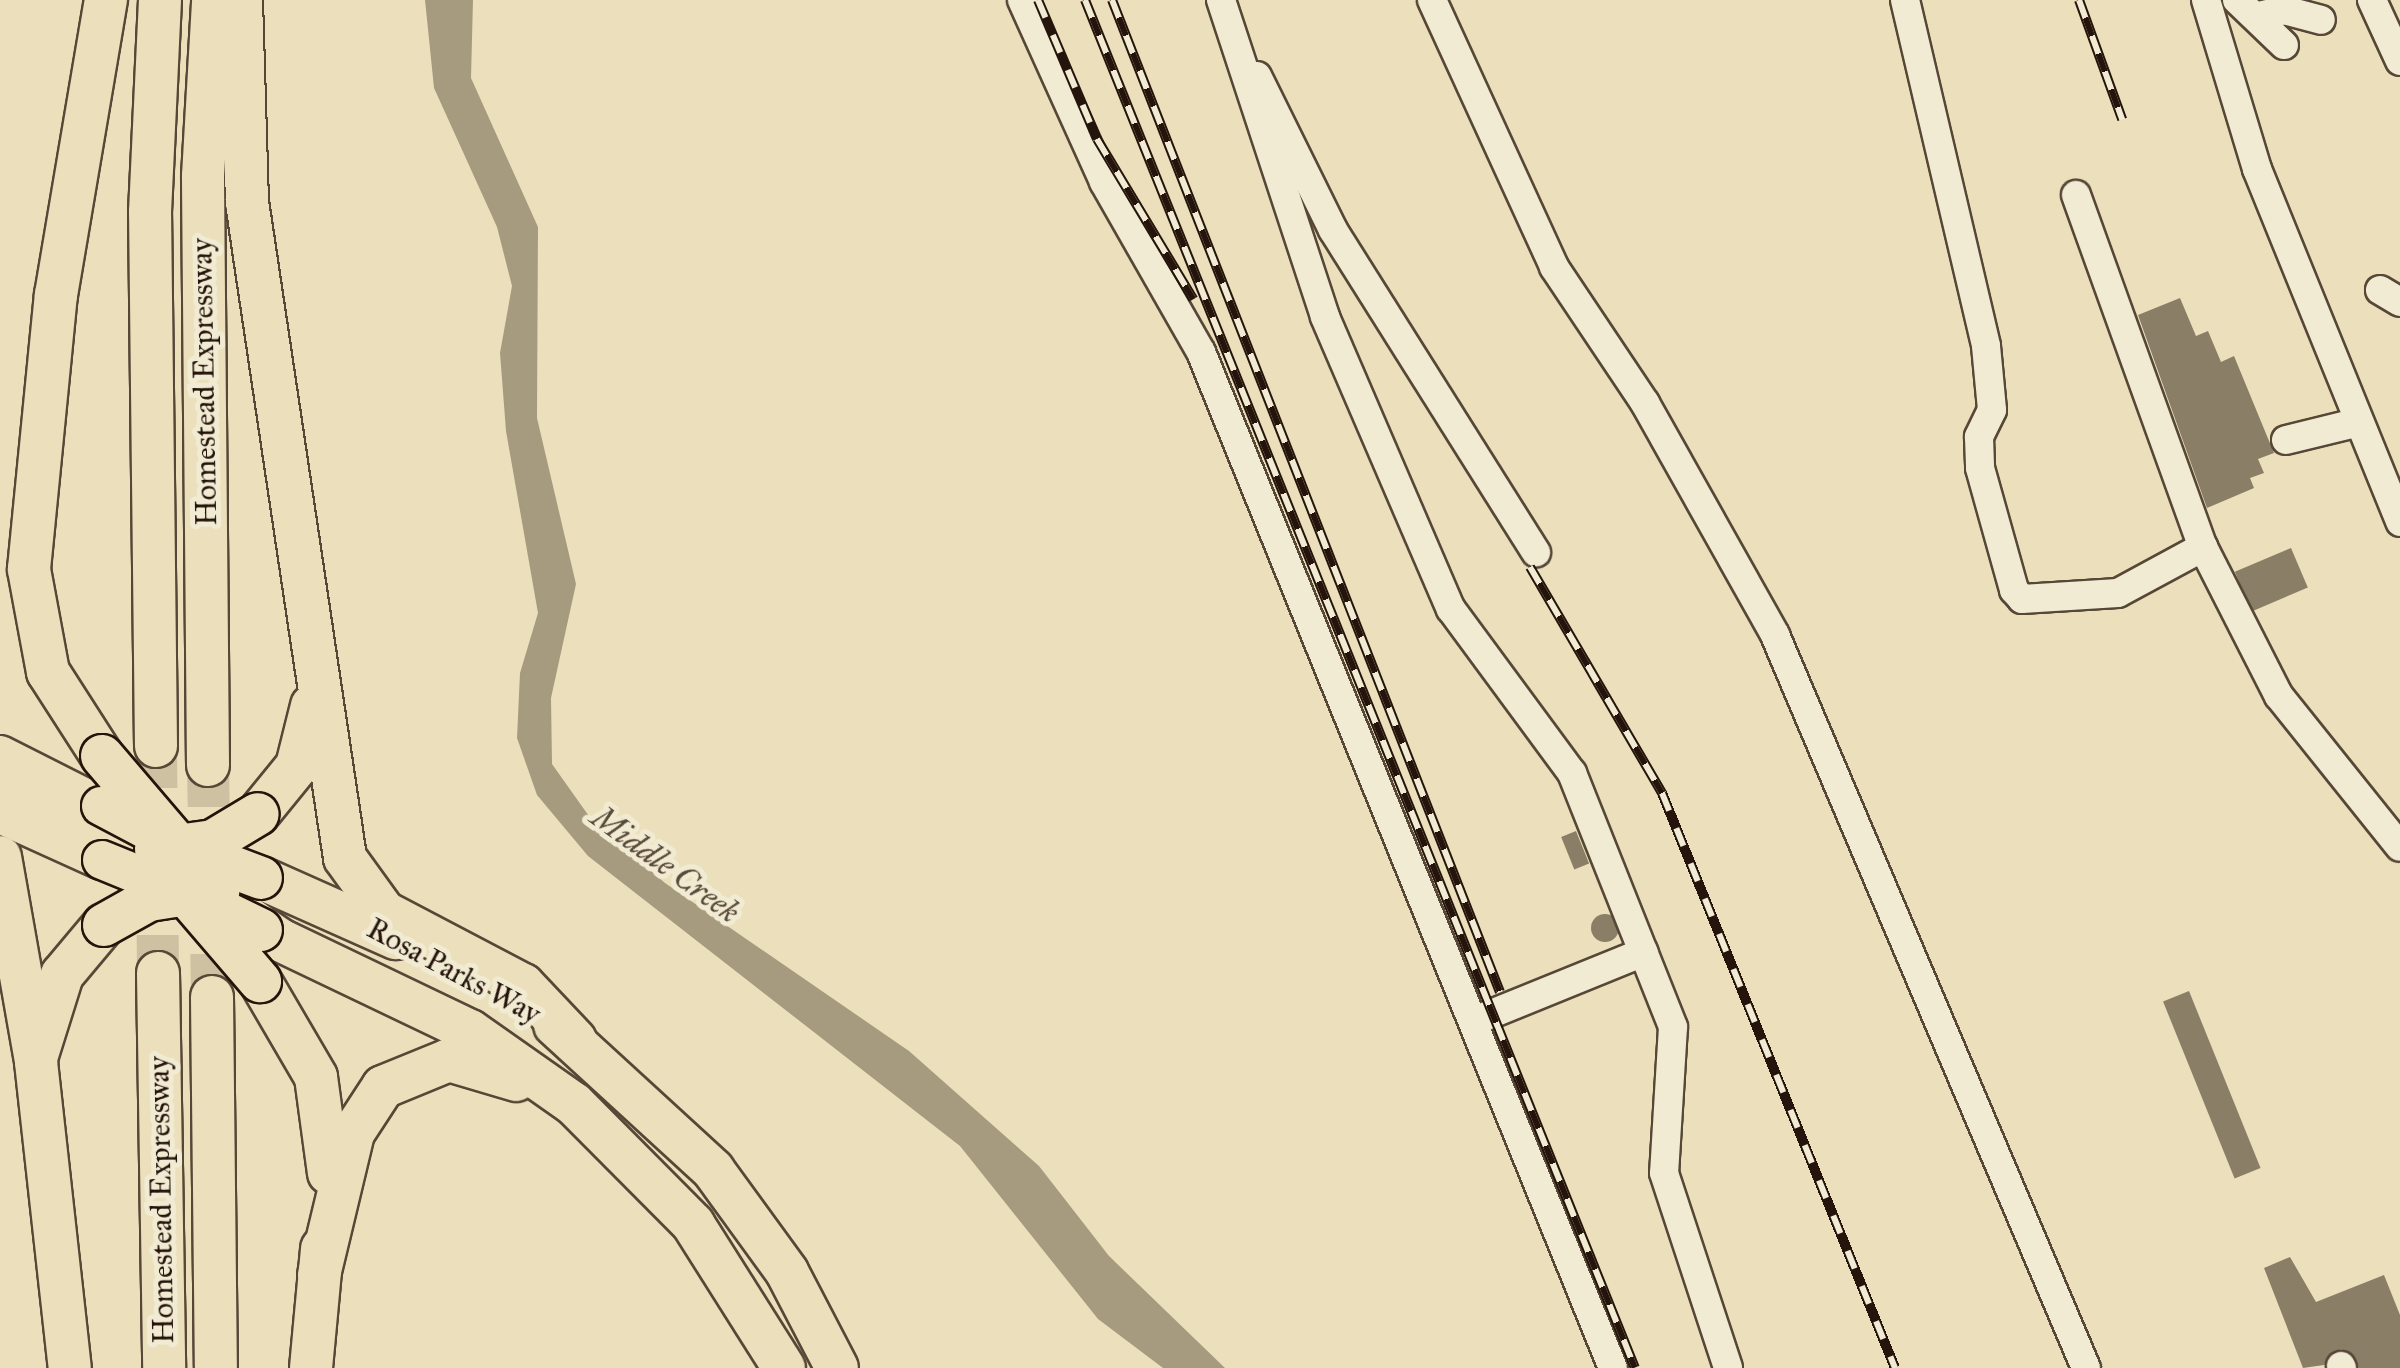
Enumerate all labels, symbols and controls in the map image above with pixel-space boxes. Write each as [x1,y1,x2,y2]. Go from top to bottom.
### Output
street label: Homestead Expressway [183,238,225,526]
water label: Middle Creek [583,798,747,932]
street label: Rosa Parks Way [361,910,547,1032]
street label: Homestead Expressway [140,1056,182,1344]

